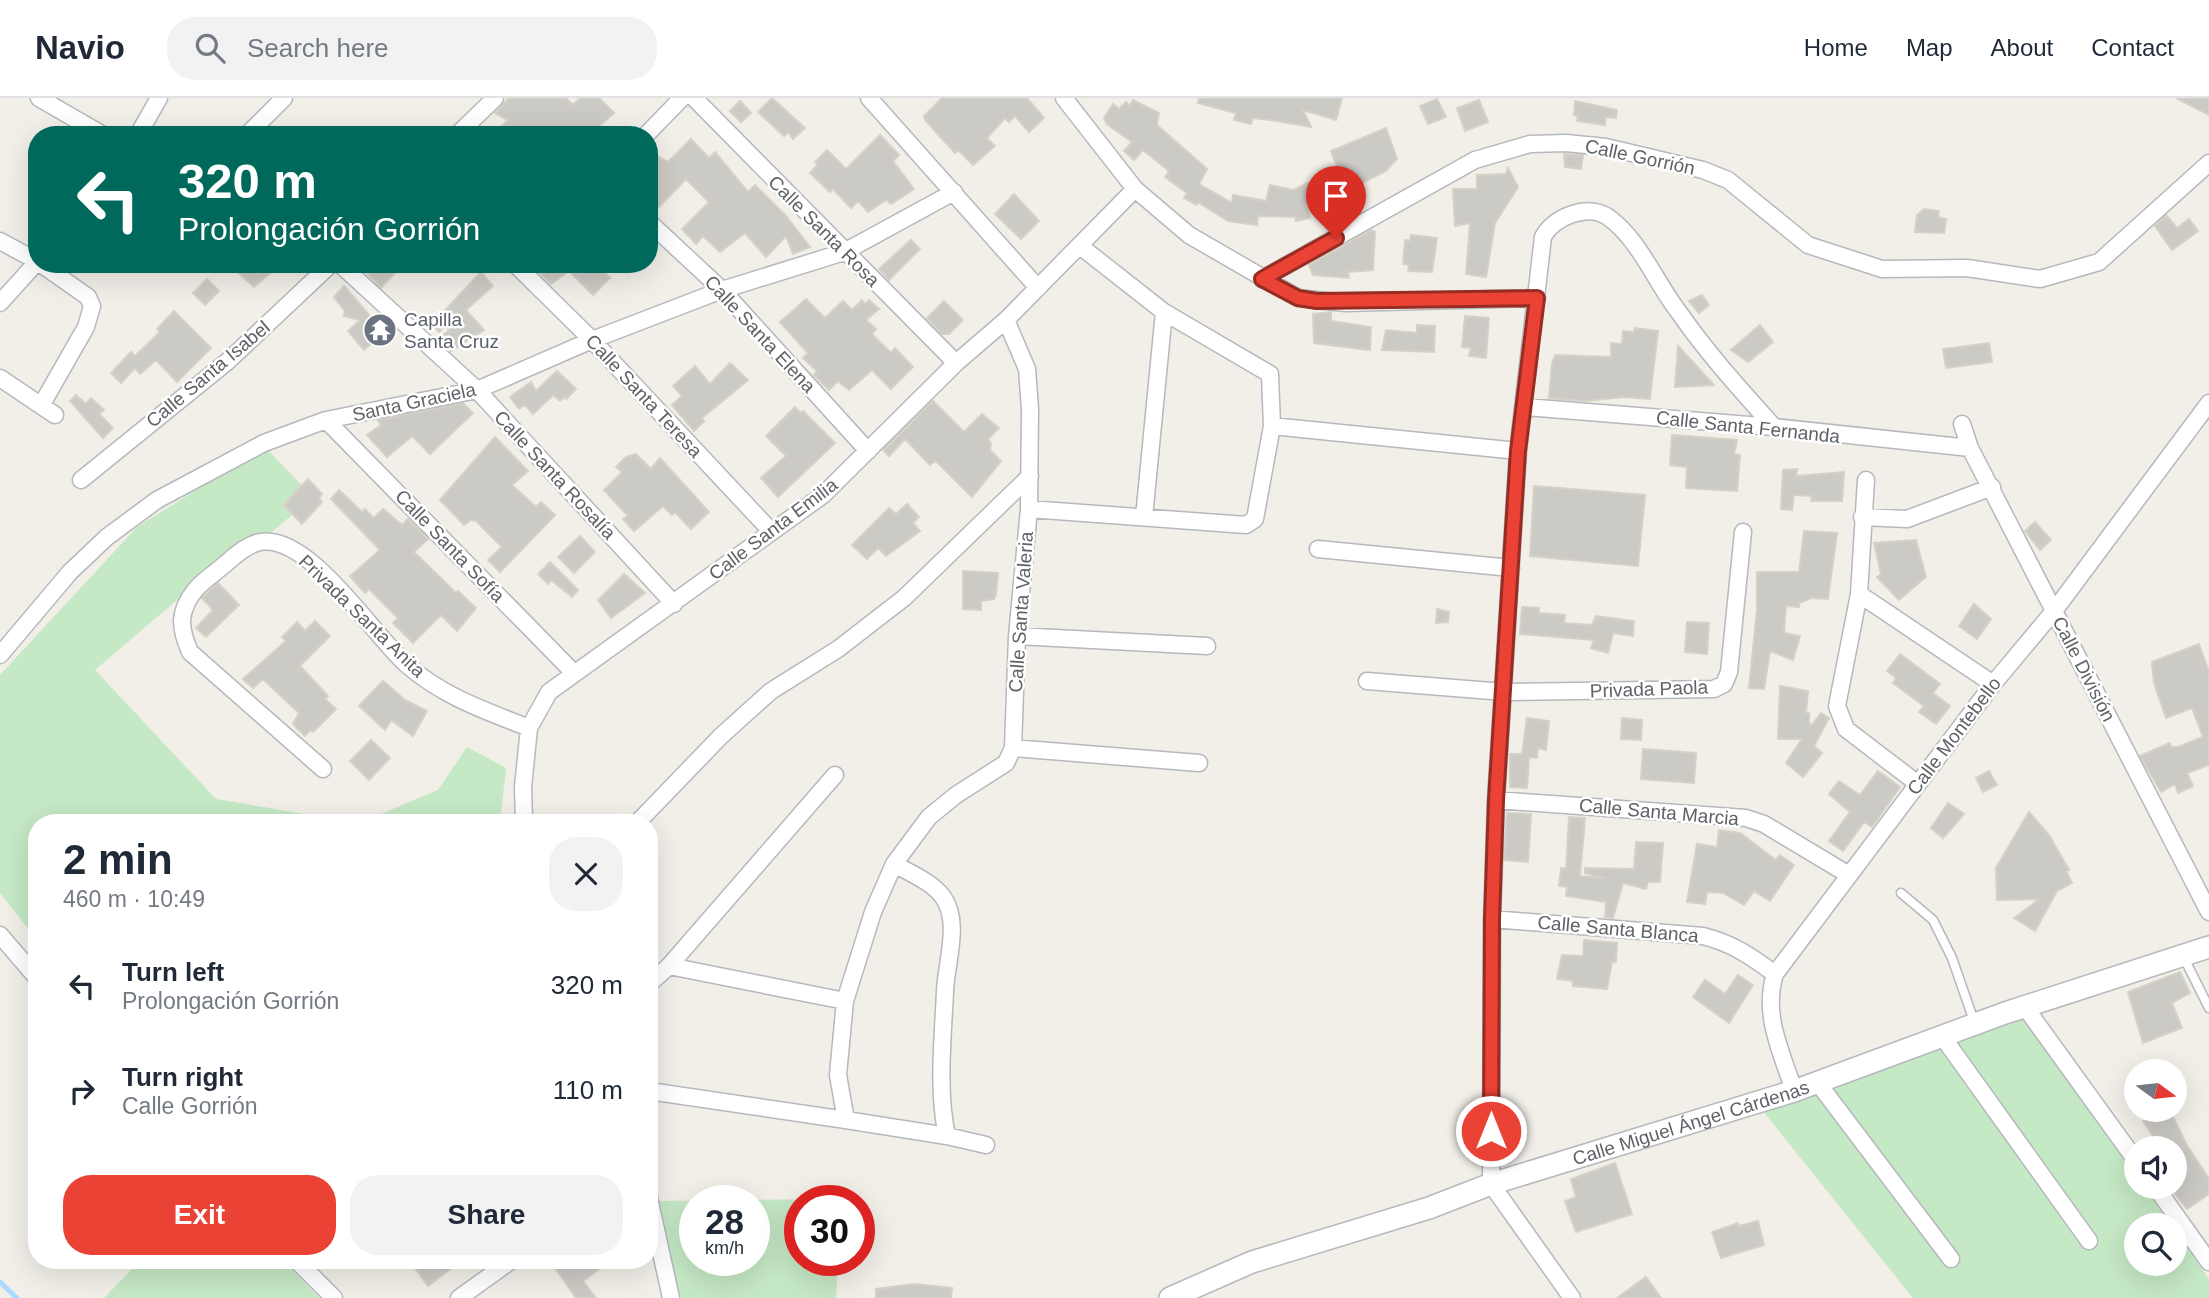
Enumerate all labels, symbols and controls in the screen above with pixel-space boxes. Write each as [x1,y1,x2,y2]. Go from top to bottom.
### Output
search box [167,17,657,80]
text: Navio [35,29,125,66]
icon: search [191,29,229,67]
text: Search here [247,33,389,63]
text: Home [1804,34,1868,61]
text: Map [1906,34,1953,61]
text: About [1991,34,2053,61]
text: Contact [2091,34,2174,61]
street label: Calle Gorrión [1583,135,1697,179]
icon: left [63,154,154,245]
text: 320 m [178,154,317,208]
pin [1306,166,1366,238]
street label: Calle Santa Rosa [764,171,884,291]
icon: arrive [1317,177,1355,215]
text: Prolongación Gorrión [178,211,480,247]
street label: Calle Santa Elena [700,271,820,397]
place label: Capilla Santa Cruz [404,309,499,352]
temple icon: Capilla Santa Cruz [361,311,399,349]
street label: Calle Santa Isabel [142,316,274,432]
street label: Calle Santa Teresa [582,330,707,462]
street label: Santa Graciela [350,379,478,425]
street label: Calle Santa Rosalía [490,406,620,544]
street label: Calle Santa Fernanda [1655,407,1841,447]
street label: Calle Santa Emilia [705,474,842,584]
street label: Calle Santa Sofía [391,486,509,607]
street label: Calle Santa Valeria [1005,530,1037,693]
street label: Privada Santa Anita [295,550,430,682]
street label: Calle División [2049,613,2119,725]
street label: Calle Montebello [1903,673,2005,799]
street label: Privada Paola [1590,676,1709,702]
street label: Calle Santa Marcia [1578,795,1740,829]
text: 2 min [63,836,173,883]
button: close [549,837,623,911]
text: 460 m · 10:49 [63,886,205,912]
street label: Calle Santa Blanca [1537,911,1700,947]
text: Turn left [122,957,224,987]
icon: left [63,967,101,1005]
text: 320 m [551,970,623,1000]
text: Prolongación Gorrión [122,988,339,1014]
north arrow [2124,1059,2188,1122]
map controls [2124,1059,2187,1276]
text: Turn right [122,1062,243,1092]
icon: right [63,1072,101,1110]
text: 110 m [553,1075,623,1105]
street label: Calle Miguel Ángel Cárdenas [1570,1076,1812,1169]
text: Calle Gorrión [122,1093,258,1119]
position arrow [1454,1094,1528,1168]
button: sound [2124,1136,2187,1199]
button: Exit [63,1175,336,1255]
button: Share [350,1175,623,1255]
speed limit sign: 30 [784,1185,875,1276]
text: 28 [705,1202,744,1241]
button: search [2124,1213,2187,1276]
text: km/h [705,1238,744,1258]

